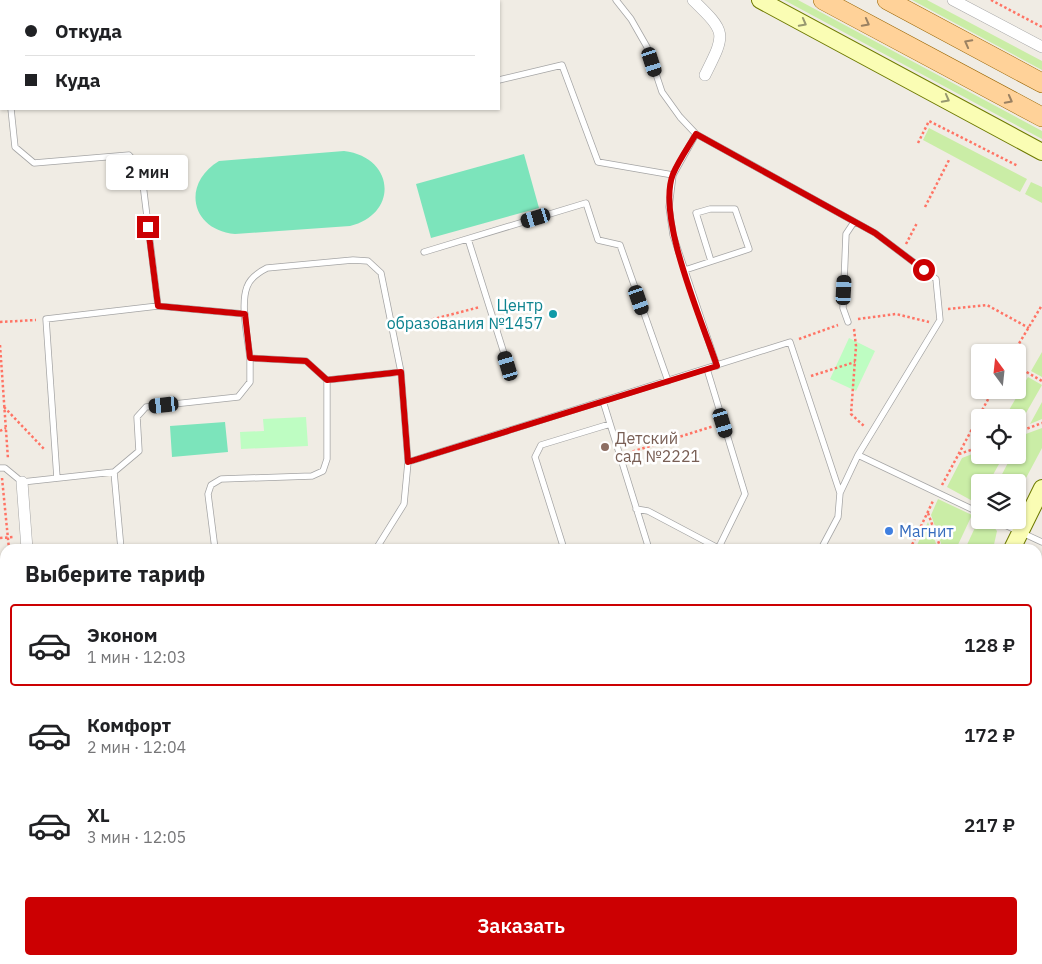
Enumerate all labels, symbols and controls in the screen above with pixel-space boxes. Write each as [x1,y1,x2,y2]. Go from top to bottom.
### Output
one-way arrow [798,17,807,27]
one-way arrow [860,17,869,27]
text: Откуда [55,19,122,43]
one-way arrow [964,39,973,49]
car [640,45,663,79]
text: Куда [55,68,100,92]
one-way arrow [941,93,950,103]
one-way arrow [1004,94,1013,104]
callout: 2 мин [107,154,189,190]
text: 2 мин [125,162,169,182]
car [519,206,552,230]
route end [137,216,159,238]
route start [913,259,935,281]
car [835,275,852,305]
car [627,283,650,317]
place label: Центр образования №1457 [387,295,543,333]
marker: Центр образования №1457 [547,308,559,320]
north arrow [971,344,1026,399]
map controls [971,344,1026,529]
car [496,349,519,383]
car [148,396,179,414]
car [711,406,734,440]
button: locate [971,409,1026,464]
place label: Детский сад №2221 [615,428,700,466]
marker: Детский сад №2221 [599,441,611,453]
button: layers [971,474,1026,529]
place label: Магнит [899,521,954,541]
marker: Магнит [883,525,895,537]
text: Выберите тариф [25,559,205,588]
icon: car [27,623,72,668]
text: Эконом [87,623,158,647]
text: 128 ₽ [964,633,1015,657]
text: 1 мин · 12:03 [87,647,186,667]
icon: car [27,713,72,758]
text: Комфорт [87,713,171,737]
text: 172 ₽ [964,723,1015,747]
text: 2 мин · 12:04 [87,737,186,757]
icon: car [27,803,72,848]
text: XL [87,803,110,827]
text: 217 ₽ [964,813,1015,837]
text: 3 мин · 12:05 [87,827,186,847]
button: Заказать [25,897,1017,955]

